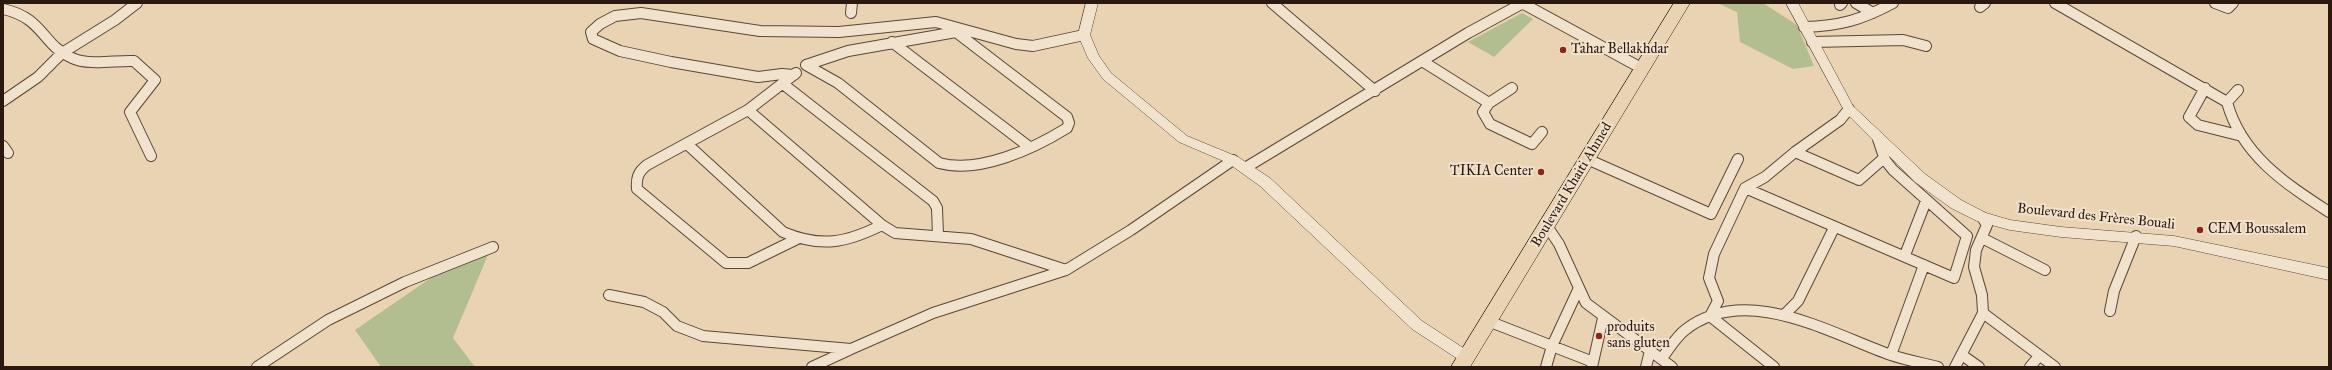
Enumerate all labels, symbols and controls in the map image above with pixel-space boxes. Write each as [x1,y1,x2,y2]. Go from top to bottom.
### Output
place label: Tahar Bellakhdar [1571,42,1669,58]
marker: Tahar Bellakhdar [1558,45,1568,55]
street label: Boulevard Khaiti Ahmed [1528,120,1616,250]
place label: TIKIA Center [1450,164,1533,180]
marker: TIKIA Center [1536,167,1546,177]
street label: Boulevard des Frères Bouali [2016,200,2176,234]
place label: CEM Boussalem [2208,222,2306,238]
marker: CEM Boussalem [2195,225,2205,235]
place label: produits sans gluten [1607,320,1670,352]
marker: produits sans gluten [1594,331,1604,341]

